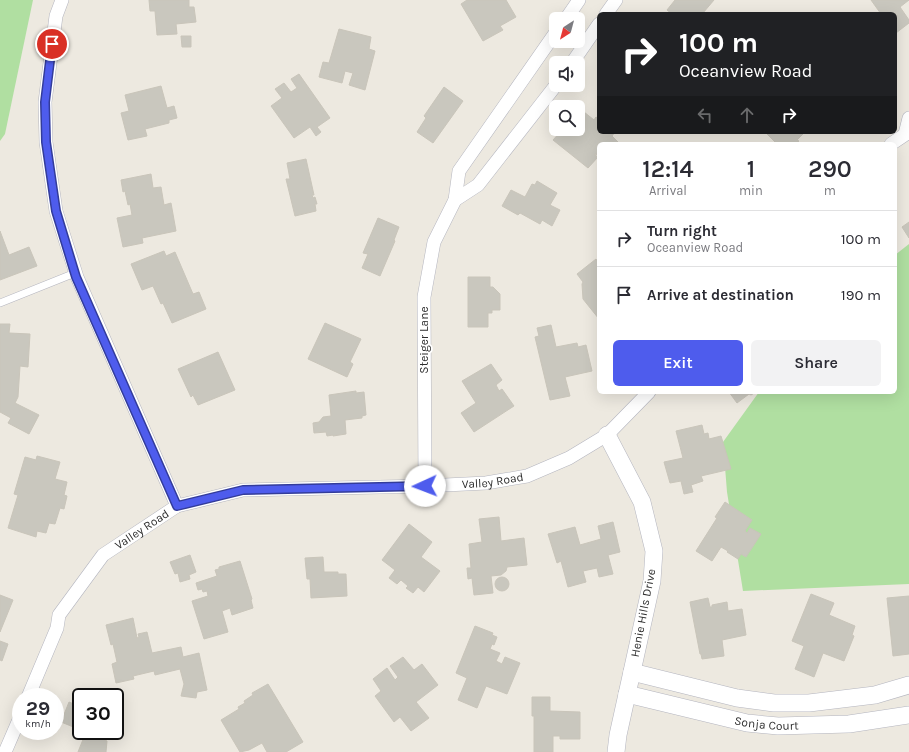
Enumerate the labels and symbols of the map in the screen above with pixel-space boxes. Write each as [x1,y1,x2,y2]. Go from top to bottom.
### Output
north arrow [549,12,585,48]
pin [35,27,69,61]
street label: Steiger Lane [417,306,431,374]
position arrow [404,465,446,507]
street label: Valley Road [461,470,524,491]
street label: Valley Road [112,506,172,552]
street label: Henie Hills Drive [628,568,658,658]
speed limit sign: 30 [72,688,124,740]
street label: Sonja Court [733,713,799,733]

